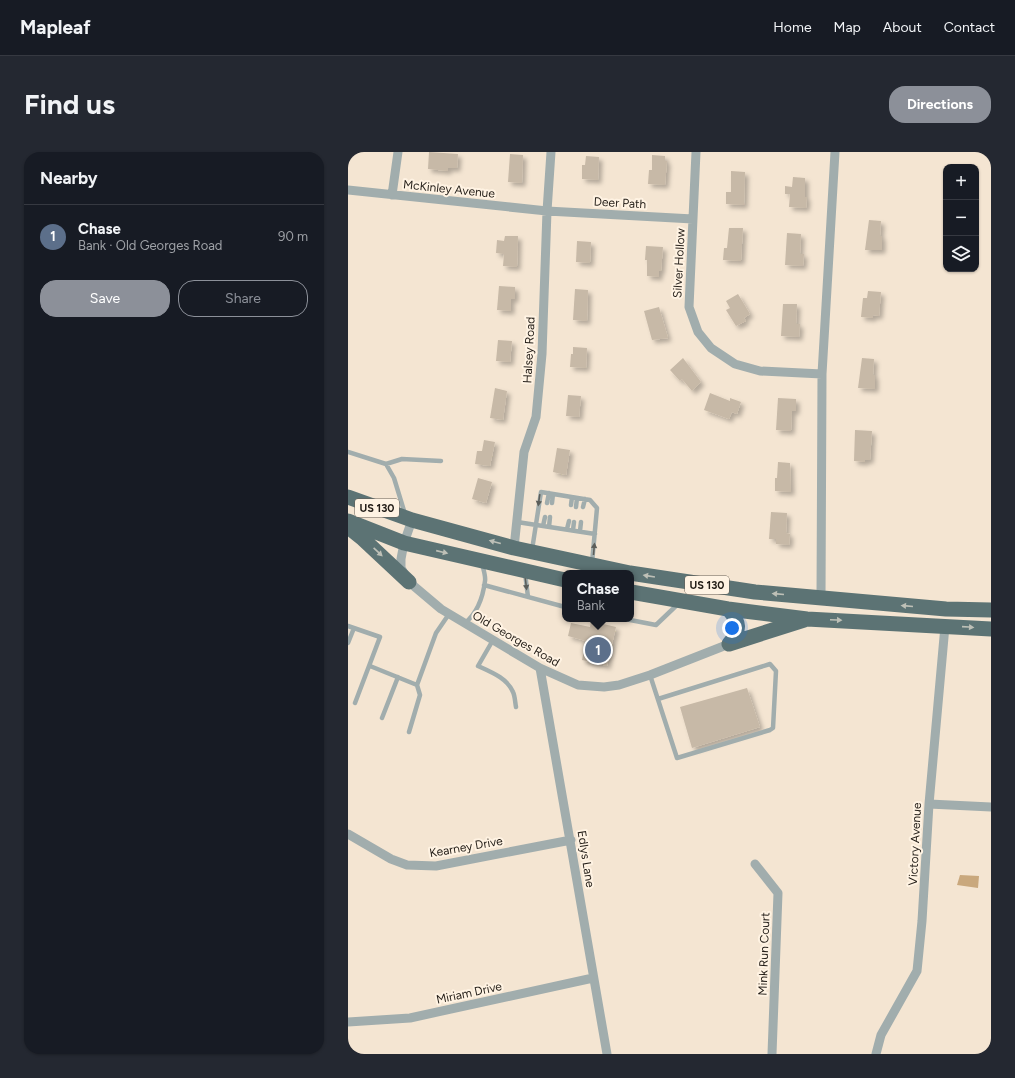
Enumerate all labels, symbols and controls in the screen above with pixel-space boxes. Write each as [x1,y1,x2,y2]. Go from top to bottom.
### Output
text: Mapleaf [20,16,91,39]
text: Home [773,19,812,36]
text: Map [834,19,861,36]
text: About [883,19,922,36]
text: Contact [944,19,995,36]
button: Directions [889,86,991,123]
text: Find us [24,87,115,121]
map controls [943,164,979,272]
button: + [943,164,979,200]
text: Nearby [40,168,98,188]
street label: McKinley Avenue [402,177,496,201]
street label: Deer Path [593,195,647,211]
button: − [943,200,979,236]
text: Chase [78,220,121,238]
street label: Silver Hollow [670,227,688,298]
text: 1 [50,229,56,244]
text: 90 m [278,229,308,244]
button: layers [943,236,979,272]
text: Bank · Old Georges Road [78,238,222,253]
button: Save [40,280,170,317]
button: Share [178,280,308,317]
street label: Halsey Road [520,316,538,384]
one-way arrow [536,494,542,506]
road number: US 130 [355,499,399,517]
one-way arrow [489,539,501,545]
one-way arrow [590,543,597,555]
one-way arrow [373,548,383,557]
one-way arrow [436,549,448,555]
popup [562,570,634,622]
one-way arrow [643,573,655,579]
road number: US 130 [685,576,729,594]
one-way arrow [523,578,529,590]
text: Chase [577,580,619,598]
one-way arrow [772,591,784,597]
text: Bank [577,598,605,613]
one-way arrow [901,603,913,609]
street label: Old Georges Road [470,608,562,670]
one-way arrow [830,616,842,623]
your location [722,618,742,638]
one-way arrow [962,624,974,631]
pin: 1 [585,635,611,665]
street label: Victory Avenue [906,802,924,886]
street label: Edlys Lane [575,830,597,889]
street label: Kearney Drive [428,834,504,860]
street label: Mink Run Court [756,912,772,996]
street label: Miriam Drive [435,979,504,1007]

